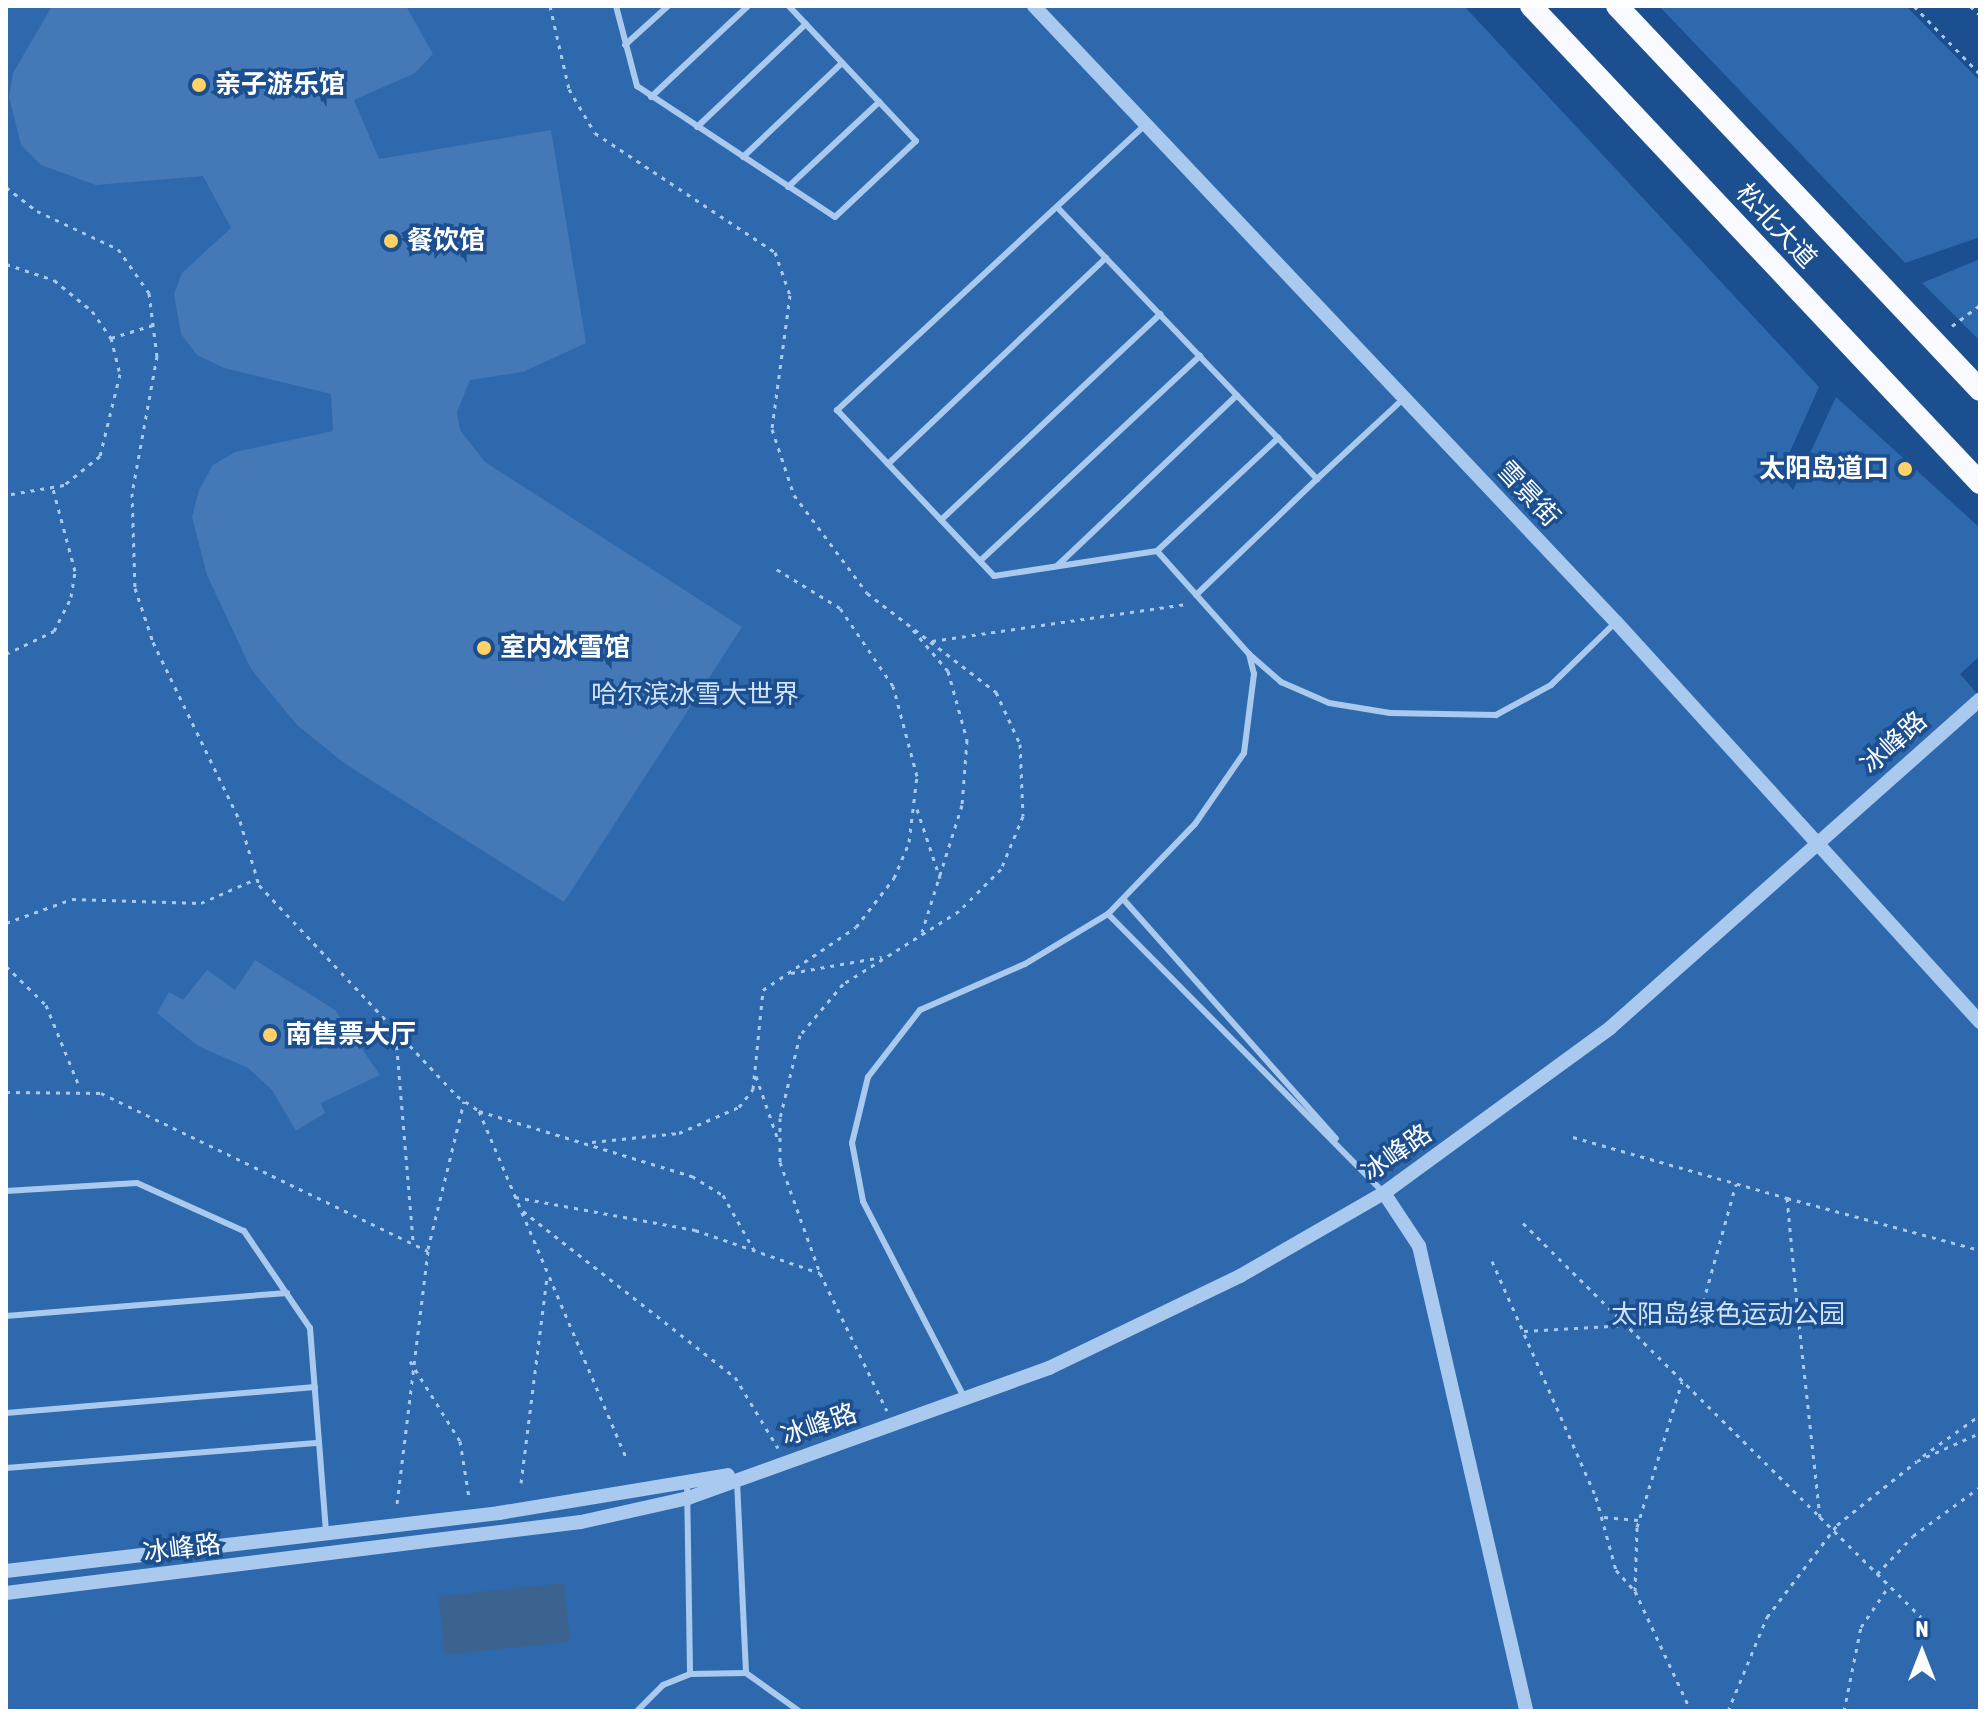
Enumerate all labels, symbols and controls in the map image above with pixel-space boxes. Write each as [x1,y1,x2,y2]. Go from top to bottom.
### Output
place label: 亲子游乐馆 [215,69,345,101]
marker: 亲子游乐馆 [190,76,208,94]
street label: 松北大道 [1729,177,1823,275]
place label: 餐饮馆 [407,225,485,257]
marker: 餐饮馆 [382,232,400,250]
place label: 太阳岛道口 [1759,453,1889,485]
street label: 雪景街 [1490,455,1566,533]
marker: 太阳岛道口 [1896,460,1914,478]
place label: 室内冰雪馆 [500,632,630,664]
marker: 室内冰雪馆 [475,639,493,657]
park label: 哈尔滨冰雪大世界 [591,679,799,711]
street label: 冰峰路 [1855,705,1933,781]
place label: 南售票大厅 [286,1019,416,1051]
marker: 南售票大厅 [261,1026,279,1044]
street label: 冰峰路 [1356,1118,1438,1188]
park label: 太阳岛绿色运动公园 [1611,1299,1845,1331]
street label: 冰峰路 [777,1398,861,1452]
street label: 冰峰路 [141,1529,223,1569]
north arrow [1882,1613,1962,1693]
text: N [1916,1616,1928,1642]

